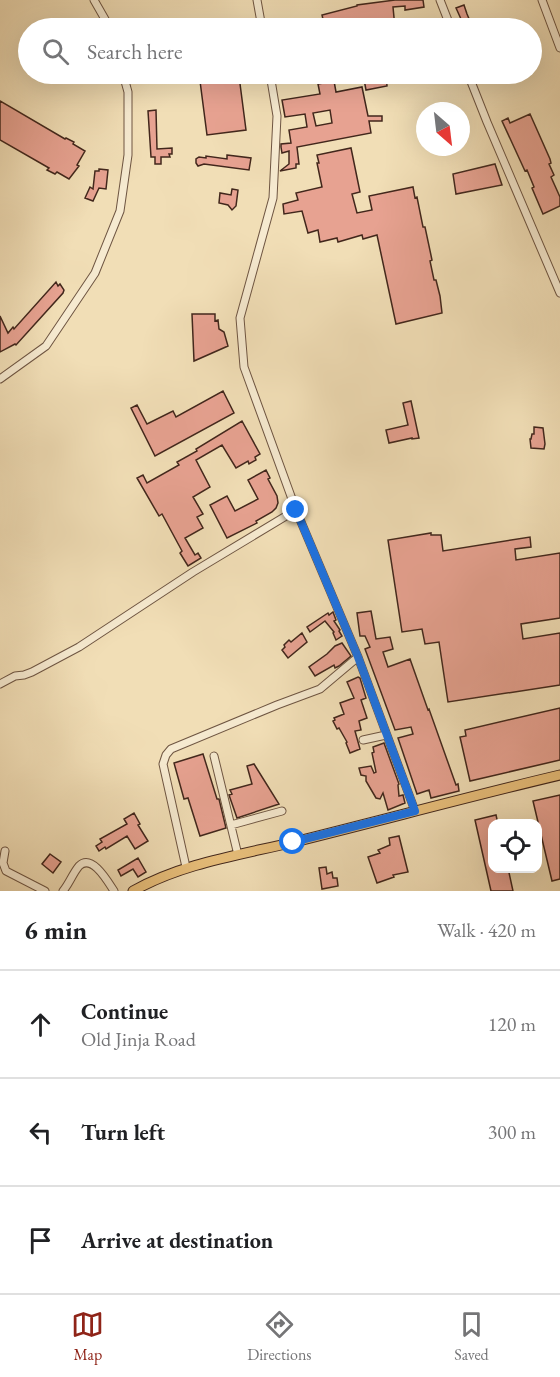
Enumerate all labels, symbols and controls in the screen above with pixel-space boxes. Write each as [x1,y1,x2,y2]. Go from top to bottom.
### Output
search box [18,18,542,84]
icon: search [39,35,72,68]
text: Search here [87,37,182,66]
north arrow [416,102,470,156]
route end [282,496,308,522]
map controls [488,819,542,873]
button: locate [488,819,542,873]
route start [279,828,305,854]
text: 6 min [24,913,87,947]
text: Walk · 420 m [437,917,536,943]
text: Continue [81,997,168,1026]
icon: ahead [24,1008,57,1041]
text: 120 m [488,1011,536,1037]
text: Old Jinja Road [81,1026,196,1052]
icon: left [24,1116,57,1149]
text: Turn left [81,1118,165,1147]
text: 300 m [488,1119,536,1145]
icon: arrive [24,1224,57,1257]
text: Arrive at destination [81,1226,273,1255]
tab: Map [71,1308,104,1365]
tab: Directions [247,1308,312,1365]
tab: Saved [454,1308,489,1365]

